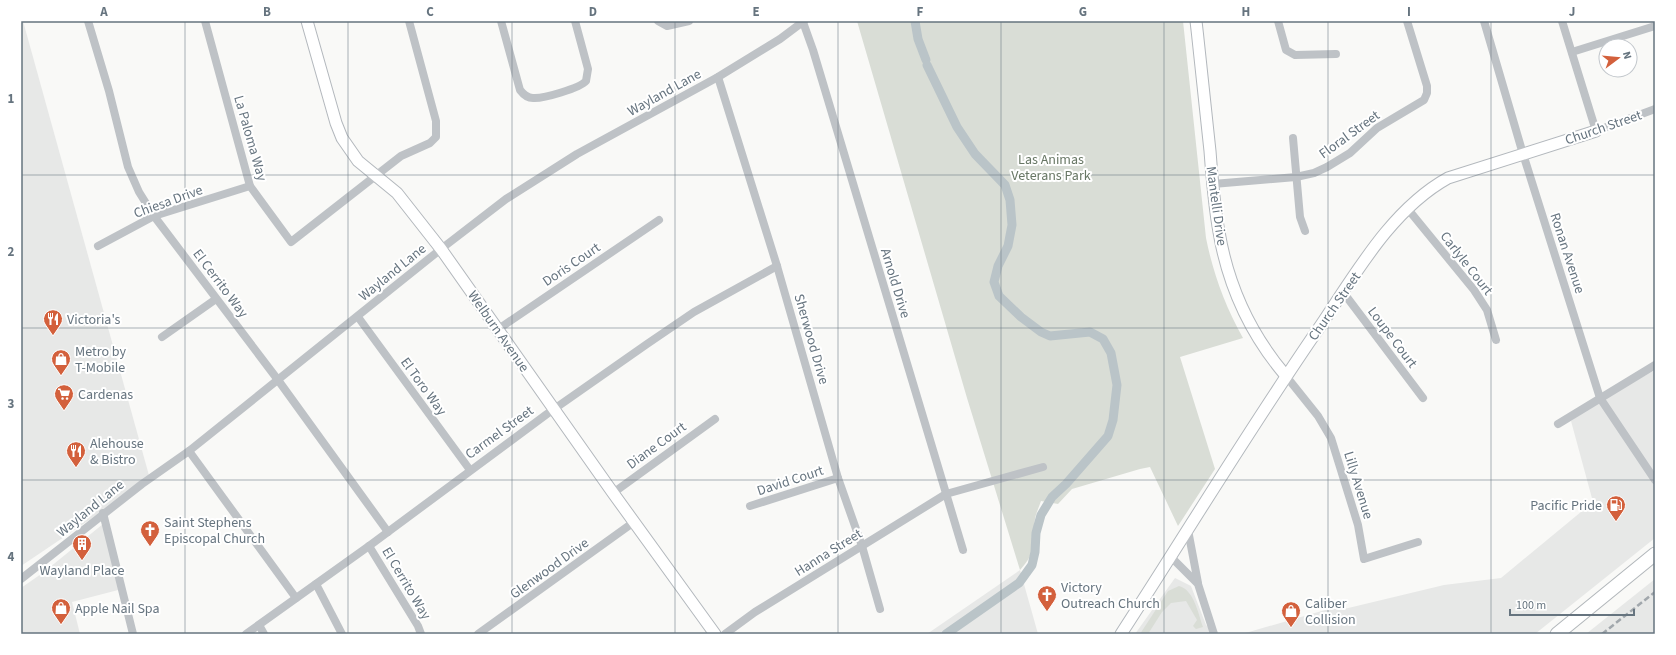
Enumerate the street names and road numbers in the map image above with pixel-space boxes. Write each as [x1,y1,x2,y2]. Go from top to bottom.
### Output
street label: Wayland Lane [624,64,705,121]
street label: La Paloma Way [228,93,272,184]
street label: Church Street [1562,105,1645,150]
street label: Floral Street [1315,106,1384,164]
street label: Mantelli Drive [1201,165,1231,247]
street label: Chiesa Drive [131,180,206,224]
street label: Ronan Avenue [1545,210,1590,296]
street label: Carlyle Court [1435,227,1498,300]
street label: Doris Court [539,238,605,292]
street label: Wayland Lane [355,239,431,306]
street label: El Cerrito Way [188,245,253,322]
street label: Arnold Drive [875,246,915,321]
street label: Church Street [1304,268,1366,345]
street label: Welburn Avenue [463,287,534,376]
street label: Sherwood Drive [789,292,834,387]
street label: Loupe Court [1363,303,1422,373]
street label: El Toro Way [395,353,451,420]
street label: Carmel Street [461,401,538,464]
street label: Diane Court [623,417,691,474]
street label: Lilly Avenue [1338,449,1378,522]
street label: David Court [754,461,826,501]
street label: Wayland Lane [53,475,129,542]
street label: Hanna Street [791,524,866,582]
street label: Glenwood Drive [506,533,593,604]
street label: El Cerrito Way [377,544,436,624]

